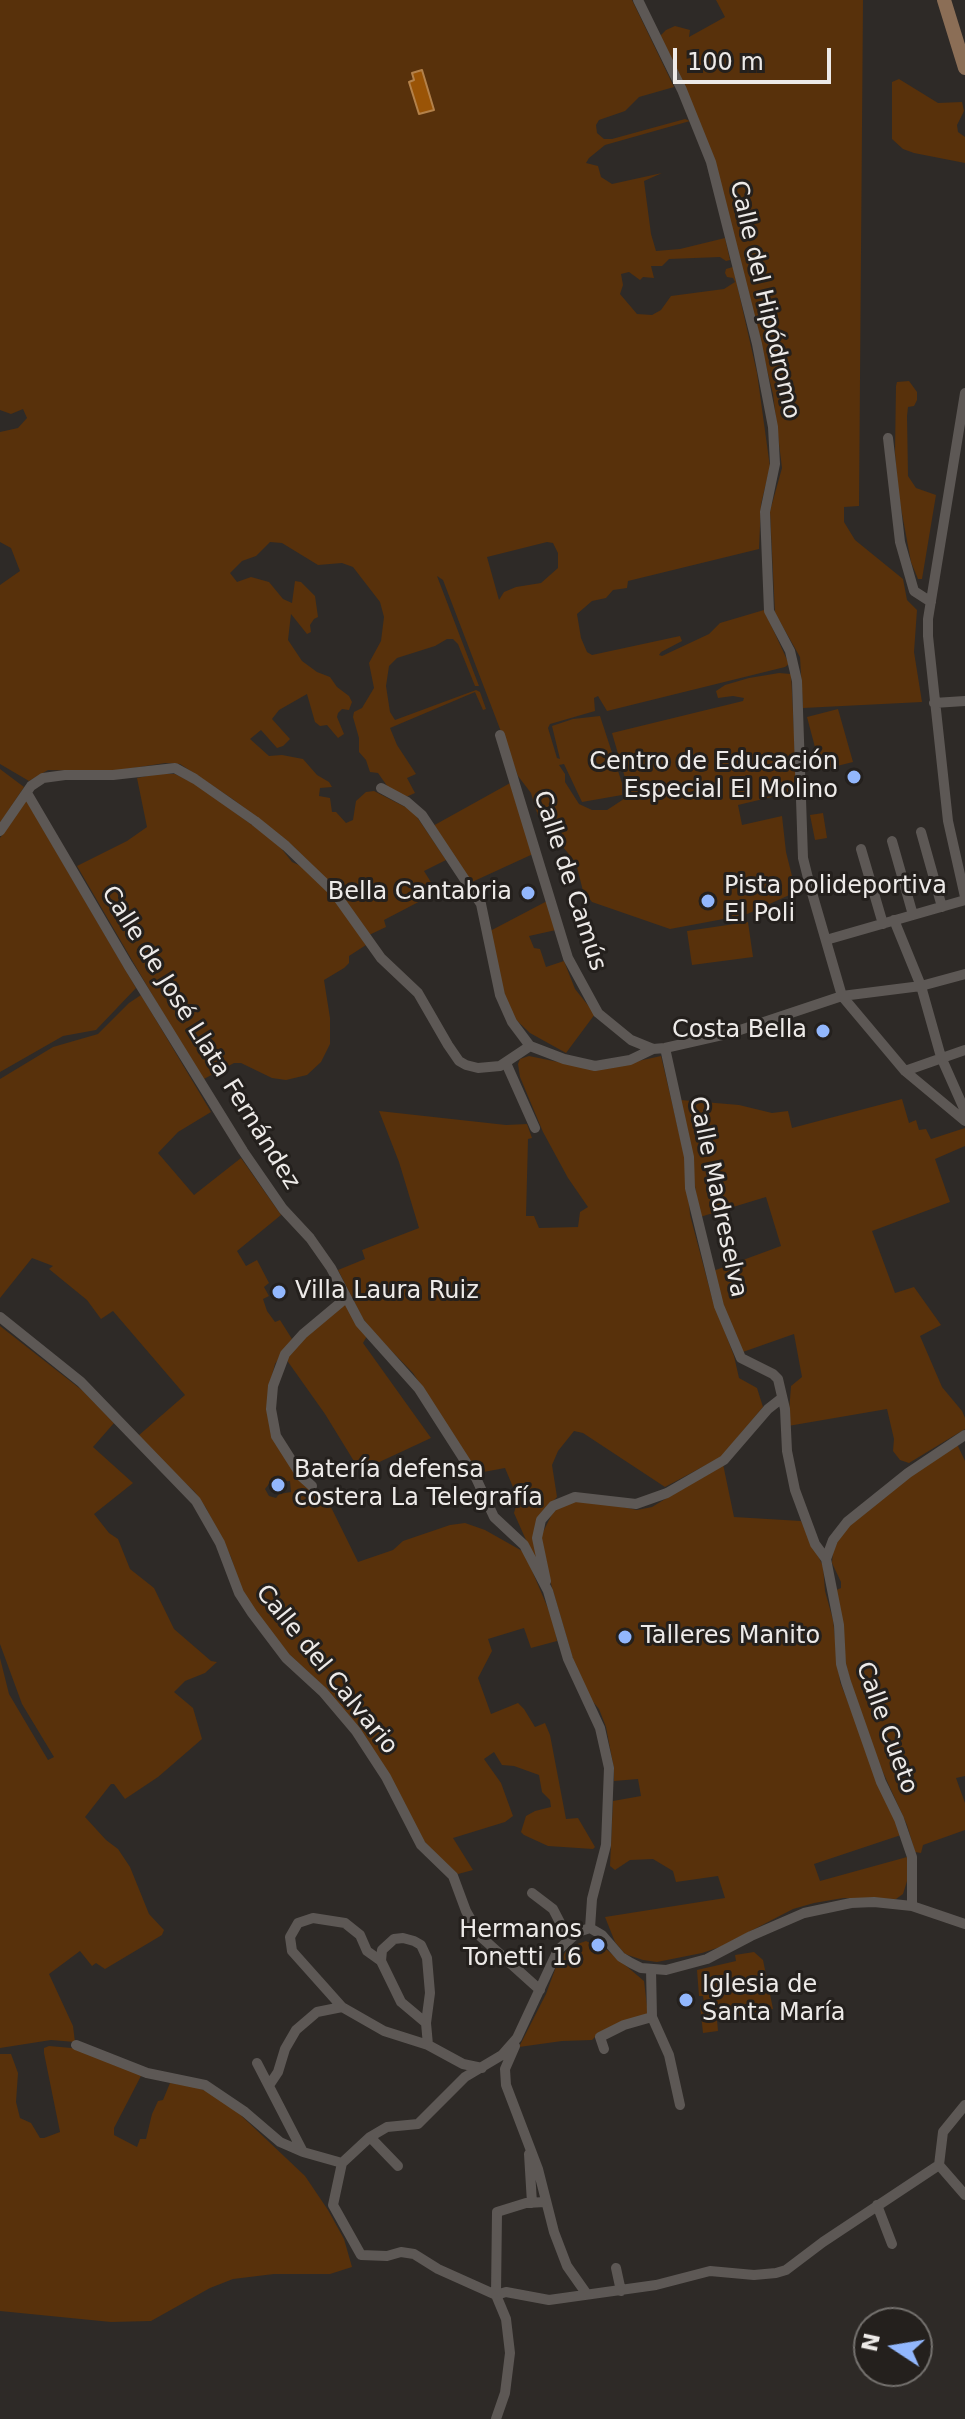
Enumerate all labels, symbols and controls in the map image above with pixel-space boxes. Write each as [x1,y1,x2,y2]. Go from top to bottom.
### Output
scale bar [677,32,835,82]
text: 100 m [687,48,764,76]
street label: Calle del Hipódromo [723,178,805,422]
place label: Centro de Educación Especial El Molino [589,749,838,805]
marker: Centro de Educación Especial El Molino [845,768,863,786]
street label: Calle de Camús [526,787,612,975]
place label: Pista polideportiva El Poli [724,873,947,929]
place label: Bella Cantabria [328,879,512,907]
street label: Calle de José Llata Fernández [94,881,306,1195]
marker: Bella Cantabria [519,884,537,902]
marker: Pista polideportiva El Poli [699,892,717,910]
place label: Costa Bella [672,1017,807,1045]
marker: Costa Bella [814,1022,832,1040]
street label: Calle Madreselva [682,1094,752,1300]
place label: Villa Laura Ruiz [295,1278,479,1306]
marker: Villa Laura Ruiz [270,1283,288,1301]
place label: Batería defensa costera La Telegrafía [294,1457,543,1513]
marker: Batería defensa costera La Telegrafía [269,1476,287,1494]
street label: Calle del Calvario [249,1579,403,1761]
place label: Talleres Manito [641,1623,820,1651]
marker: Talleres Manito [616,1628,634,1646]
street label: Calle Cueto [849,1658,923,1798]
place label: Hermanos Tonetti 16 [459,1917,582,1973]
marker: Hermanos Tonetti 16 [589,1936,607,1954]
place label: Iglesia de Santa María [702,1972,846,2028]
marker: Iglesia de Santa María [677,1991,695,2009]
north arrow [853,2307,933,2387]
text: N [857,2331,885,2354]

